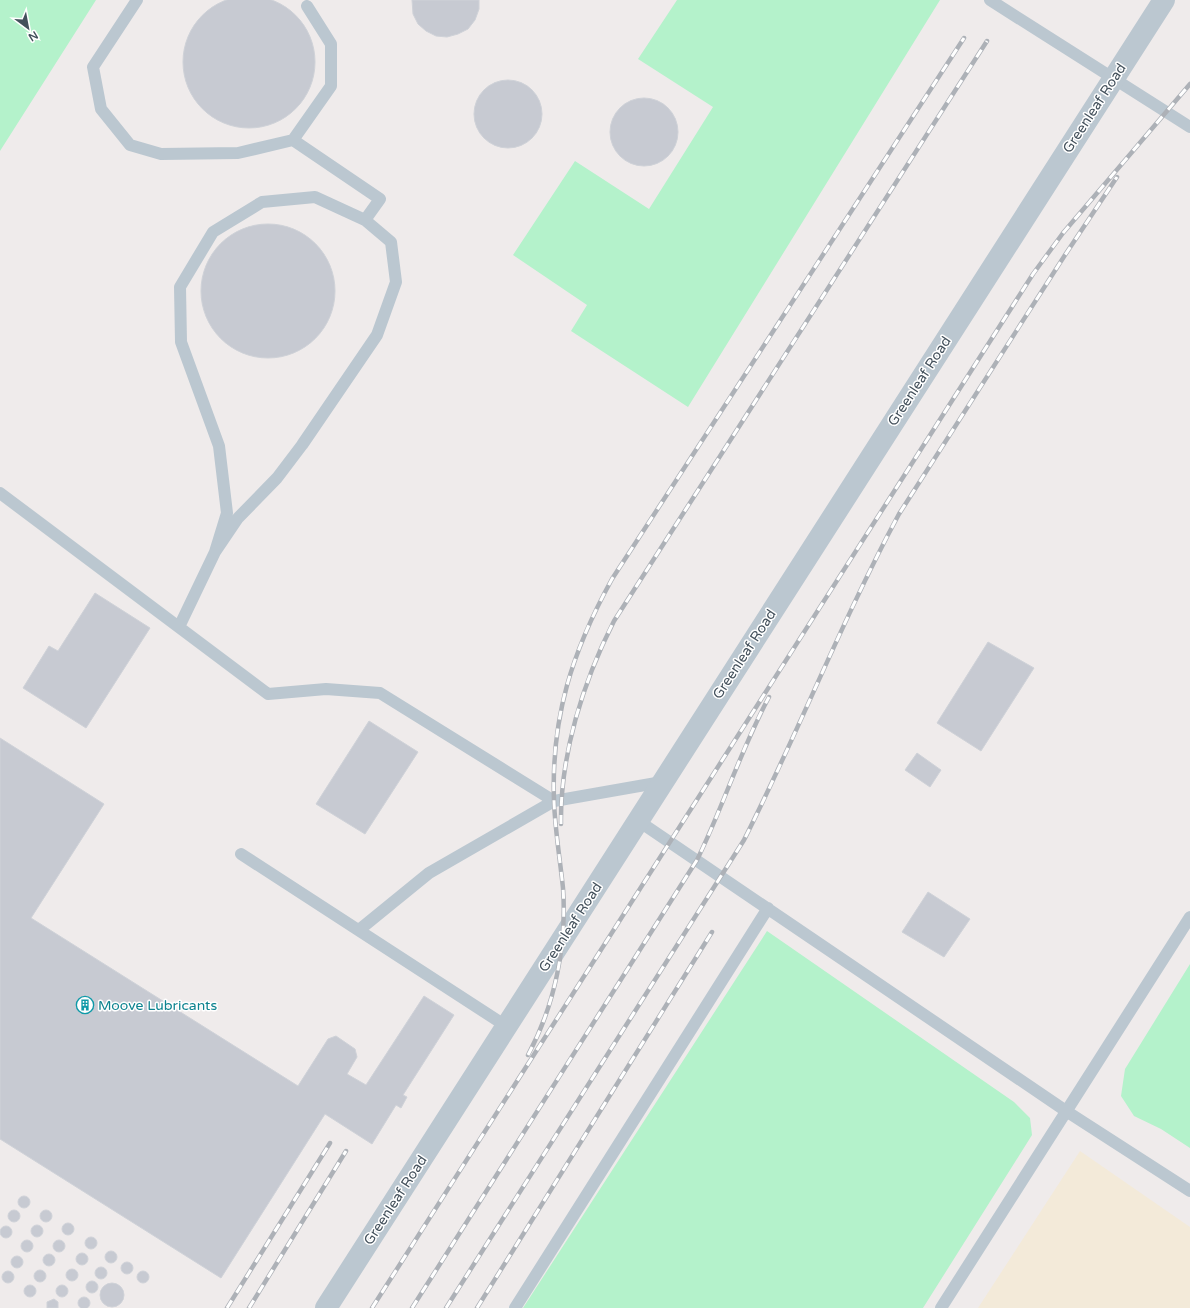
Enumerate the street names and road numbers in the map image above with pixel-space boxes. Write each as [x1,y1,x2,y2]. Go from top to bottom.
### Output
street label: Greenleaf Road [1059,60,1130,156]
street label: Greenleaf Road [884,333,955,429]
street label: Greenleaf Road [709,606,780,702]
street label: Greenleaf Road [535,879,606,975]
street label: Greenleaf Road [360,1152,431,1248]

